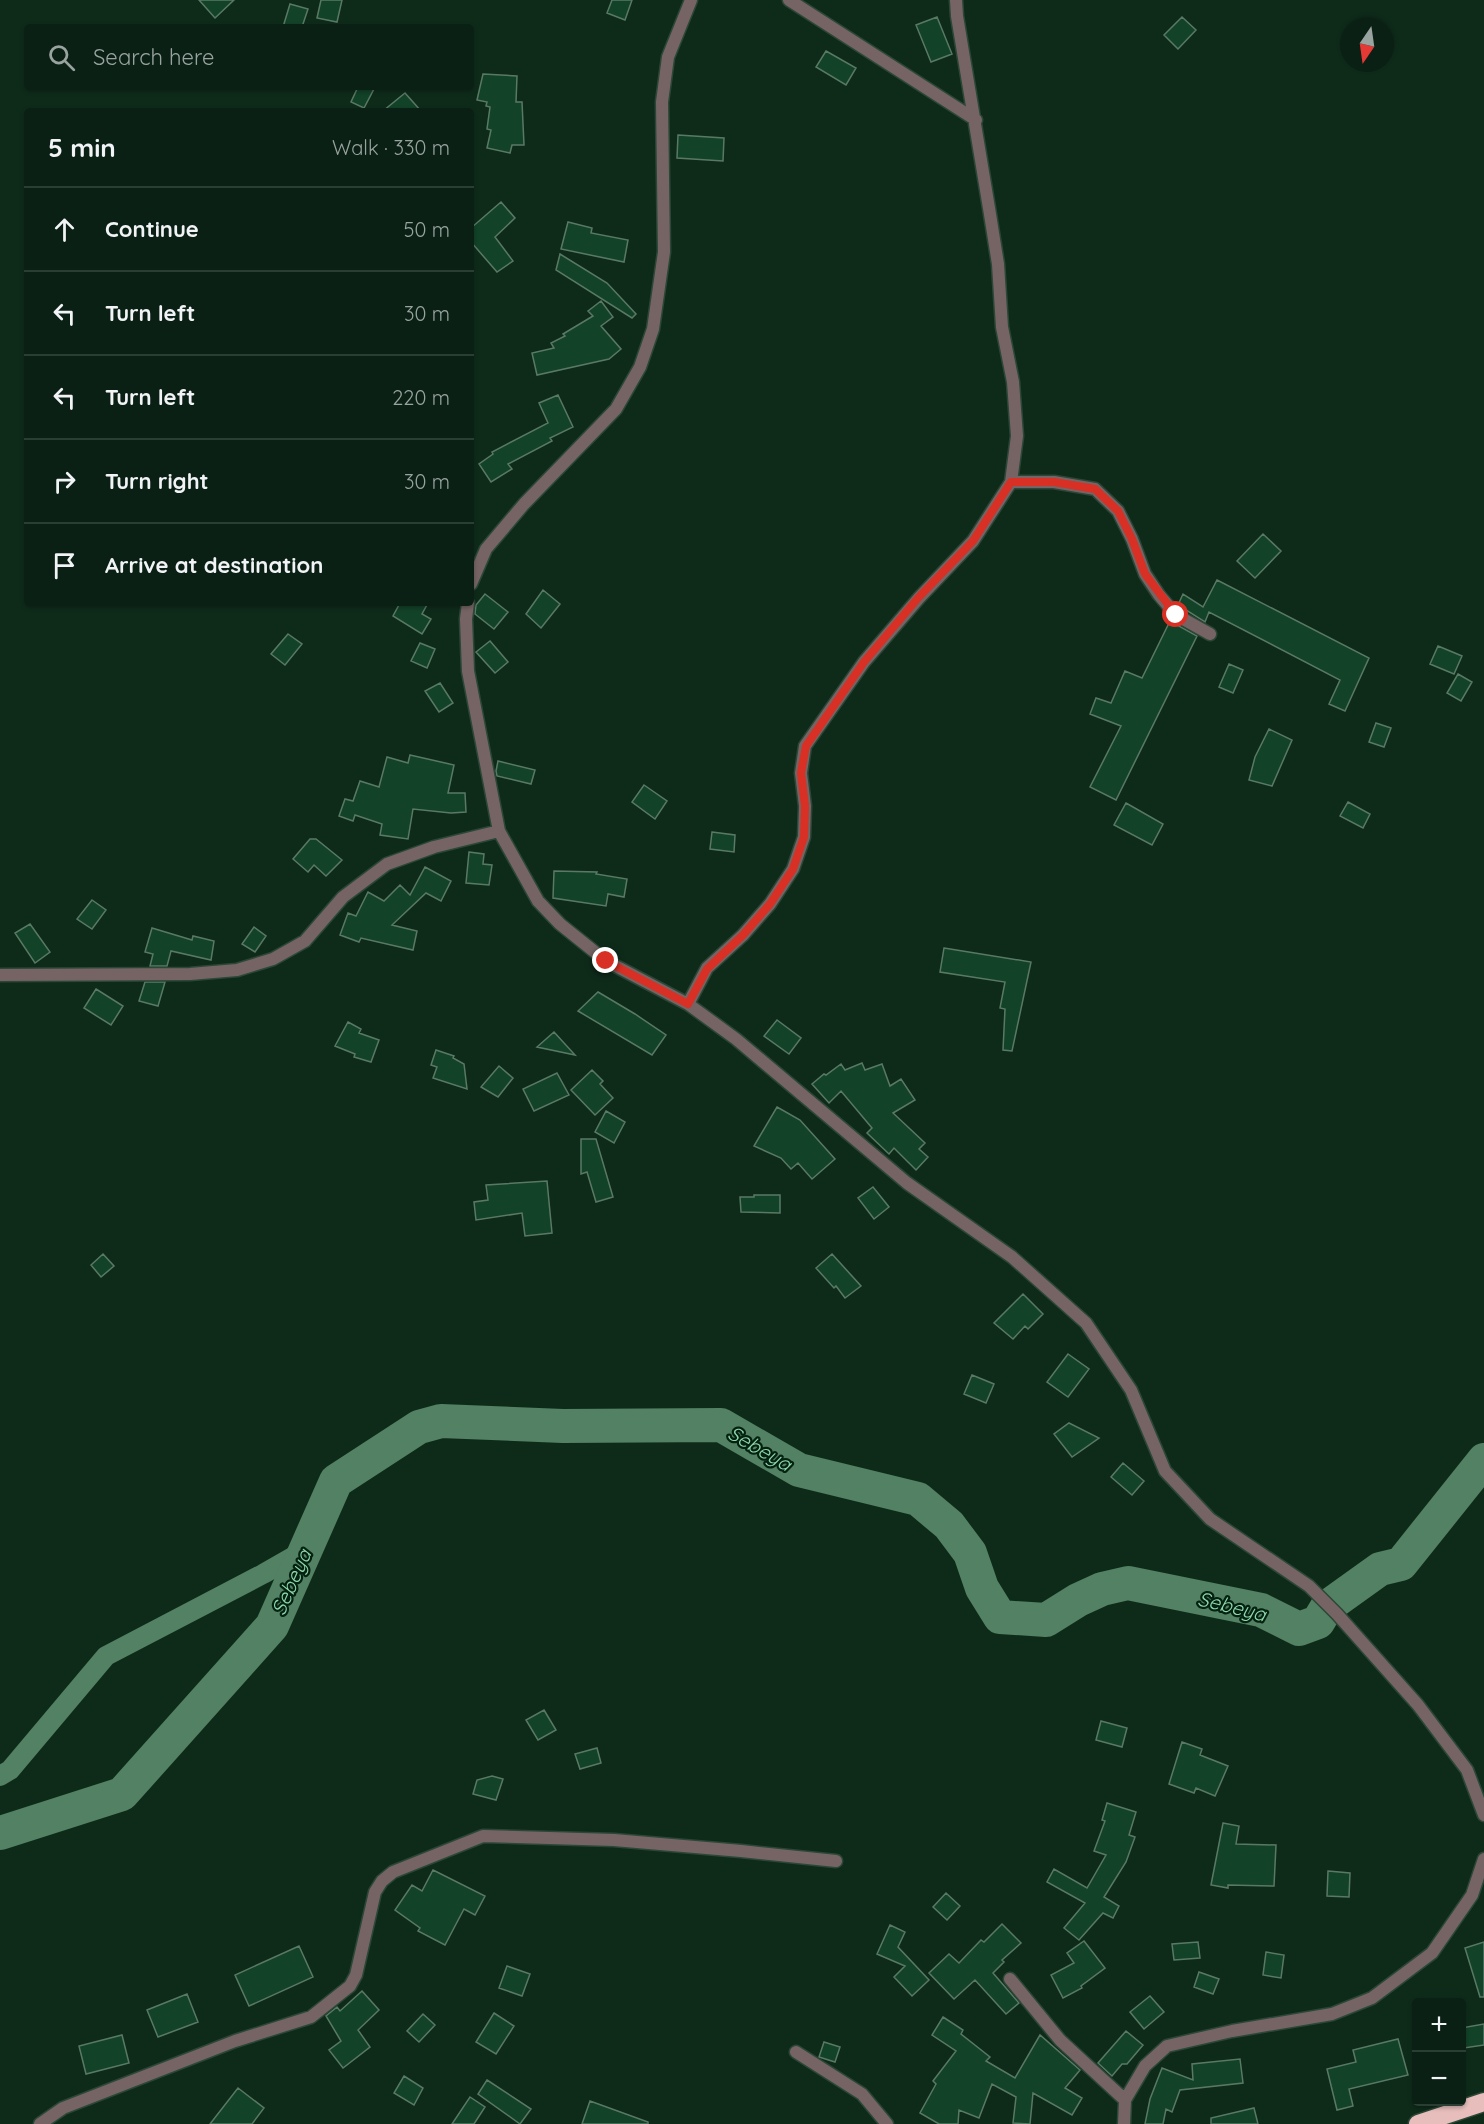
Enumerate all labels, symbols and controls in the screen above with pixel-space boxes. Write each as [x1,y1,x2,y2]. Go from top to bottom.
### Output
north arrow [1340,18,1394,72]
search box [24,24,474,90]
icon: search [45,41,78,74]
text: Search here [93,43,214,71]
text: 5 min [48,131,116,164]
text: Walk · 330 m [332,135,450,160]
icon: ahead [48,213,81,246]
text: Continue [105,215,199,243]
text: 50 m [404,217,450,242]
icon: left [48,297,81,330]
text: Turn left [105,299,195,327]
text: 30 m [404,301,450,326]
icon: left [48,381,81,414]
text: Turn left [105,383,195,411]
text: 220 m [392,385,450,410]
icon: right [48,465,81,498]
text: Turn right [105,467,209,495]
text: 30 m [404,469,450,494]
icon: arrive [48,549,81,582]
text: Arrive at destination [105,551,323,579]
route start [1162,601,1188,627]
route end [592,947,618,973]
water label: Sebeya [724,1420,798,1477]
water label: Sebeya [265,1544,317,1619]
water label: Sebeya [1195,1585,1270,1627]
map controls [1412,1998,1466,2106]
button: + [1412,1998,1466,2052]
button: − [1412,2052,1466,2106]

